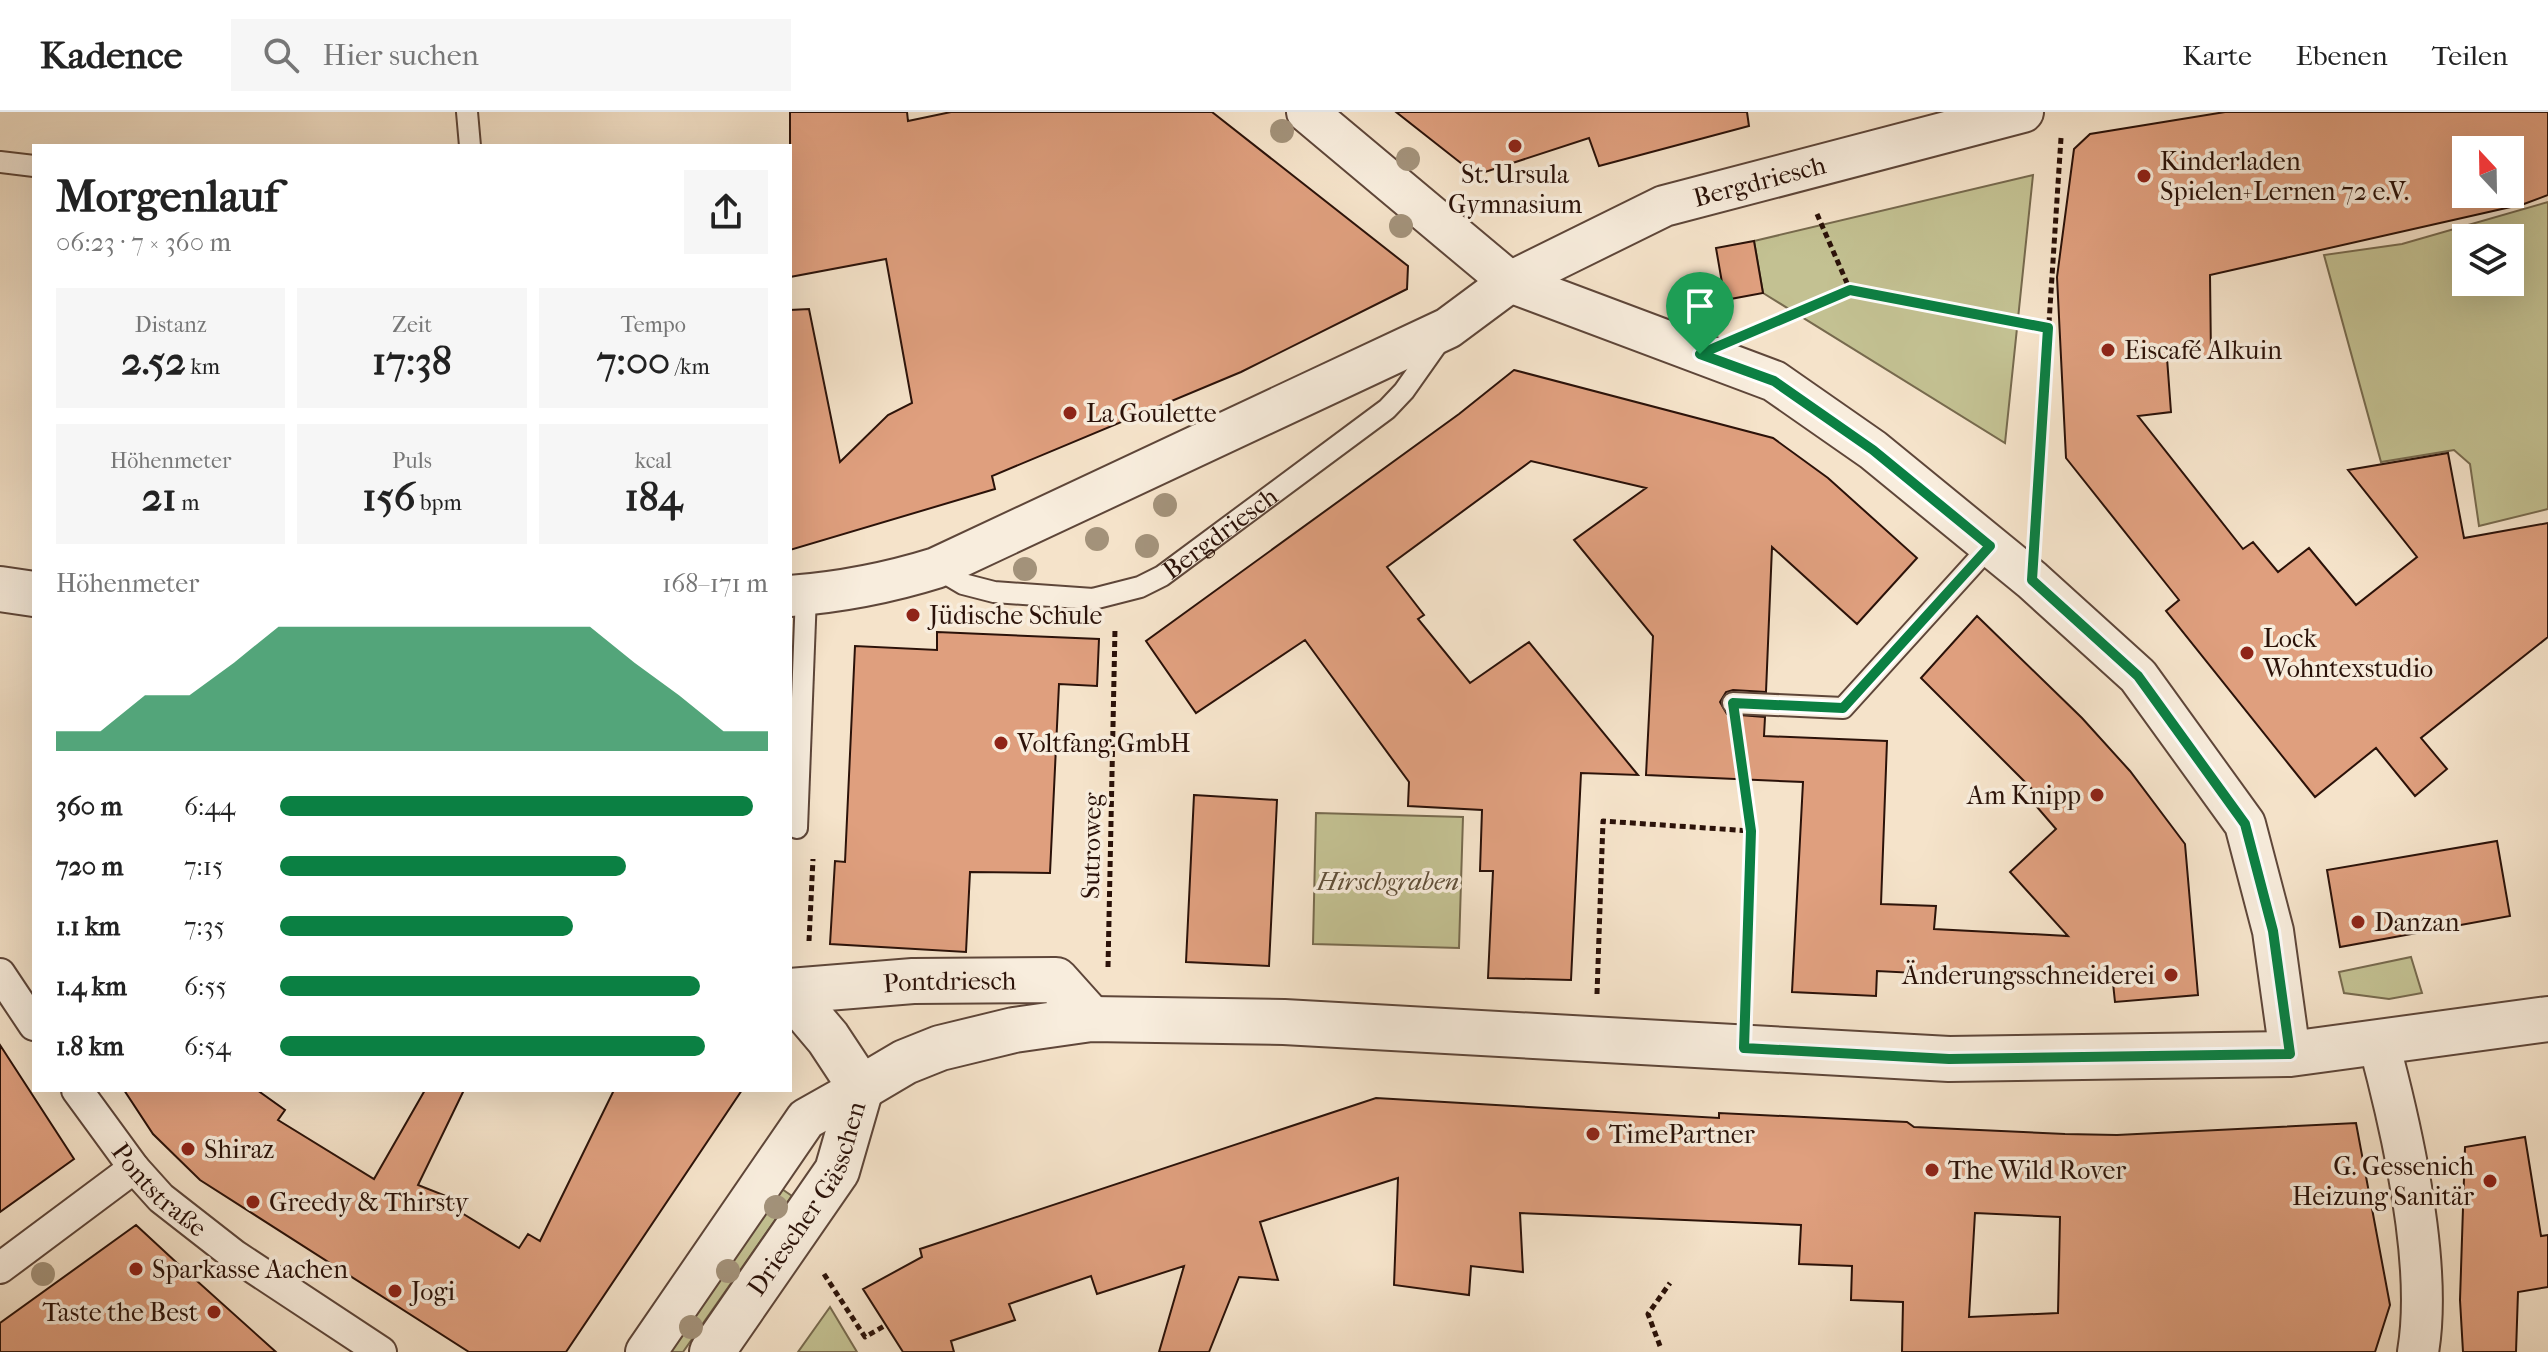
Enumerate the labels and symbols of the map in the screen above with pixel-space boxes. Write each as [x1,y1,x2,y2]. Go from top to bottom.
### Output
north arrow [2452,136,2524,208]
marker: St. Ursula Gymnasium [1506,137,1524,155]
place label: Kinderladen Spielen+Lernen 72 e.V. [2160,146,2409,207]
street label: Bergdriesch [1690,149,1829,214]
place label: St. Ursula Gymnasium [1448,159,1582,220]
marker: Kinderladen Spielen+Lernen 72 e.V. [2135,167,2153,185]
pin [1666,272,1734,354]
place label: Eiscafé Alkuin [2124,335,2282,366]
marker: Eiscafé Alkuin [2099,341,2117,359]
place label: La Goulette [1086,398,1217,429]
marker: La Goulette [1061,404,1079,422]
street label: Bergdriesch [1157,480,1284,586]
place label: Jüdische Schule [927,600,1102,631]
marker: Jüdische Schule [904,606,922,624]
place label: Lock Wohntexstudio [2262,623,2433,684]
marker: Lock Wohntexstudio [2238,644,2256,662]
place label: Voltfang GmbH [1016,728,1191,759]
marker: Voltfang GmbH [992,734,1010,752]
place label: Am Knipp [1966,780,2081,811]
marker: Am Knipp [2088,786,2106,804]
street label: Sutroweg [1075,791,1108,899]
park label: Hirschgraben [1316,866,1459,897]
place label: Danzan [2374,907,2460,938]
marker: Danzan [2349,913,2367,931]
place label: Änderungsschneiderei [1901,960,2155,991]
street label: Pontdriesch [882,965,1017,999]
marker: Änderungsschneiderei [2162,966,2180,984]
street label: Driescher Gässchen [741,1098,872,1302]
place label: TimePartner [1609,1119,1755,1150]
marker: TimePartner [1584,1125,1602,1143]
place label: Shiraz [204,1134,274,1165]
street label: Pontstraße [105,1137,213,1244]
marker: Shiraz [179,1140,197,1158]
place label: G. Gessenich Heizung Sanitär [2292,1151,2474,1212]
place label: The Wild Rover [1948,1155,2126,1186]
marker: The Wild Rover [1923,1161,1941,1179]
marker: G. Gessenich Heizung Sanitär [2481,1172,2499,1190]
place label: Greedy & Thirsty [269,1187,469,1218]
marker: Greedy & Thirsty [244,1193,262,1211]
place label: Sparkasse Aachen [152,1254,348,1285]
marker: Sparkasse Aachen [127,1260,145,1278]
place label: Jogi [409,1276,455,1307]
marker: Jogi [386,1282,404,1300]
place label: Taste the Best [43,1297,199,1328]
marker: Taste the Best [205,1303,223,1321]

